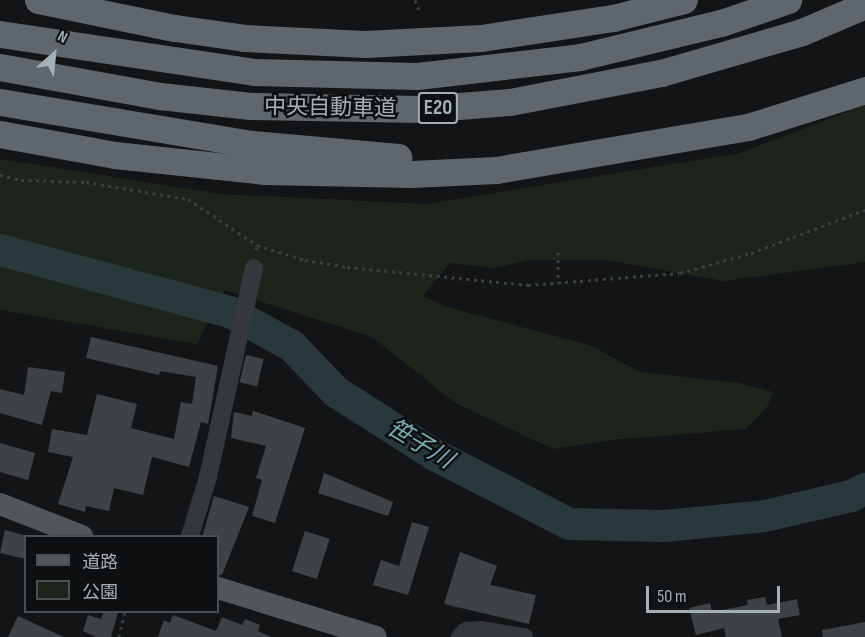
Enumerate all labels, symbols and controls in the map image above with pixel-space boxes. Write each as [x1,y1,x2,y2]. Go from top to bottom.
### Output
north arrow [24,24,84,84]
text: N [54,27,71,48]
road number: E20 [417,90,459,126]
street label: 中央自動車道 [264,94,396,122]
water label: 笹子川 [382,413,458,475]
legend [24,535,219,613]
text: 道路 [82,552,118,573]
scale bar [649,574,782,612]
text: 公園 [82,582,118,603]
text: 50 m [657,586,687,607]

